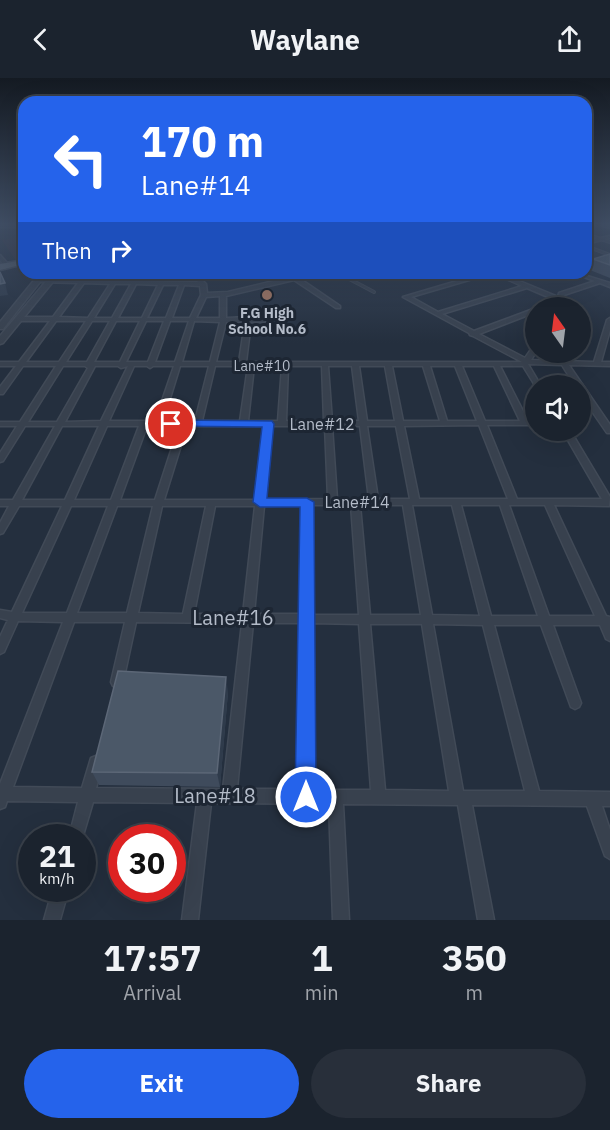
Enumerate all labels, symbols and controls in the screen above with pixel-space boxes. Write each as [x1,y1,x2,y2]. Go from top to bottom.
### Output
text: Waylane [250,22,360,57]
icon: back [24,23,57,56]
icon: share [553,23,586,56]
text: 170 m [141,114,264,169]
icon: left [42,120,120,198]
text: Lane#14 [141,167,251,202]
icon: right [104,234,137,267]
text: Then [42,236,92,265]
marker: F.G High School No.6 [260,288,274,302]
north arrow [525,297,591,363]
map controls [525,297,591,441]
place label: F.G High School No.6 [228,304,306,338]
street label: Lane#10 [234,357,290,375]
button: sound [525,375,591,441]
pin [145,398,196,449]
icon: arrive [154,407,187,440]
street label: Lane#12 [289,414,355,434]
street label: Lane#14 [324,492,390,512]
street label: Lane#16 [192,604,274,631]
position arrow [274,765,338,829]
street label: Lane#18 [174,782,256,809]
speed limit sign: 30 [108,824,186,902]
text: 21 [39,836,75,875]
text: km/h [39,869,75,888]
text: 17:57 [103,934,202,981]
text: 1 [311,934,333,981]
text: 350 [442,934,507,981]
text: Arrival [123,979,182,1006]
text: min [305,979,339,1006]
text: m [466,979,483,1006]
button: Exit [24,1049,299,1118]
button: Share [311,1049,586,1118]

